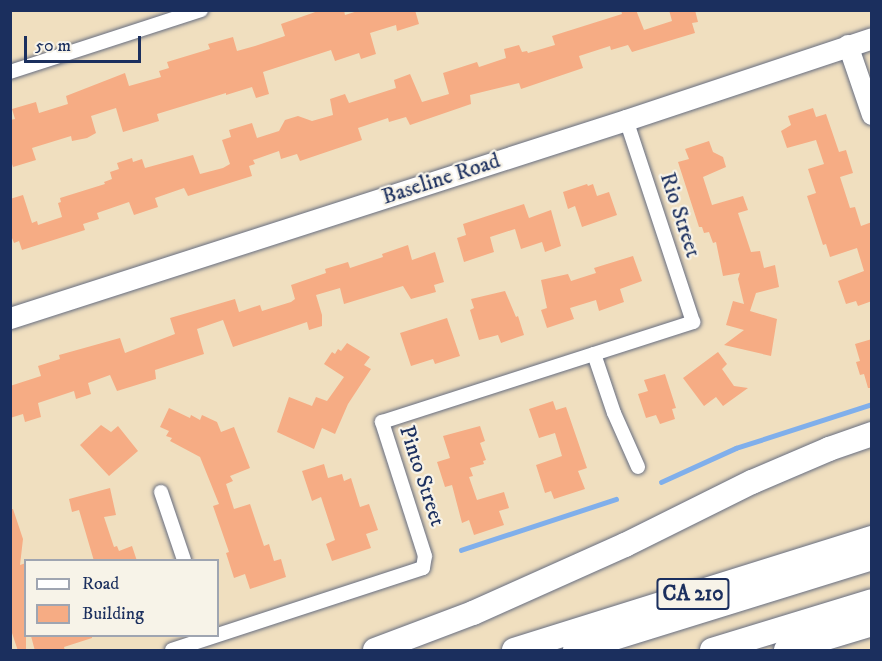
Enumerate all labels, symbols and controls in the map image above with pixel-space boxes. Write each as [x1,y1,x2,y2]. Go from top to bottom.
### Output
scale bar [27,24,144,62]
text: 50 m [35,35,71,57]
street label: Baseline Road [379,147,503,211]
street label: Rio Street [654,169,706,261]
street label: Pinto Street [393,422,451,530]
legend [24,559,219,637]
text: Road [82,573,119,595]
road number: CA 210 [656,576,730,612]
text: Building [82,603,144,625]

